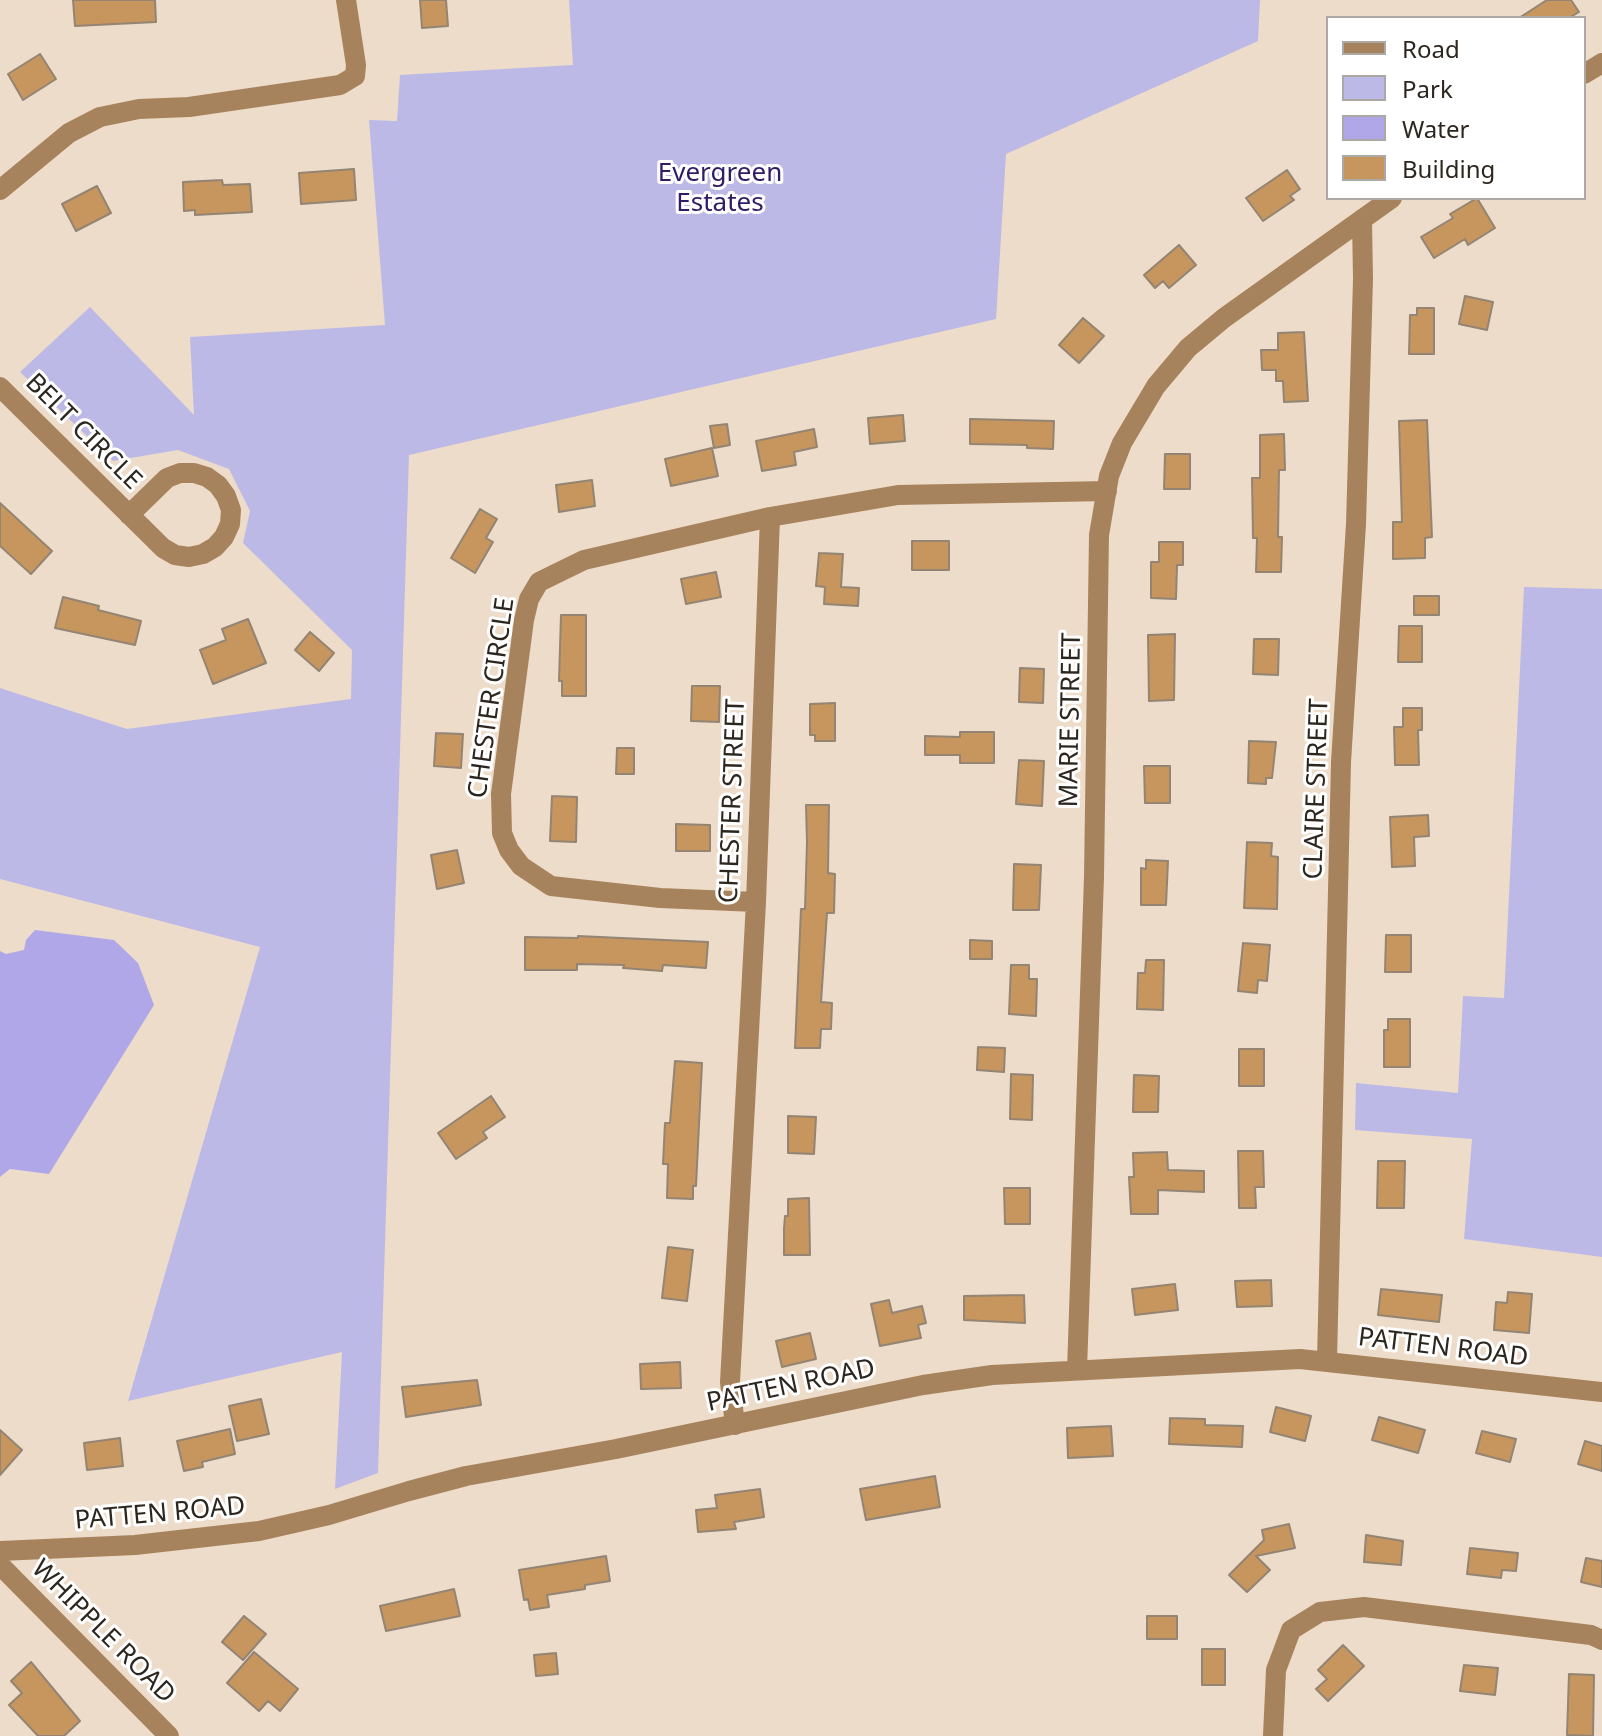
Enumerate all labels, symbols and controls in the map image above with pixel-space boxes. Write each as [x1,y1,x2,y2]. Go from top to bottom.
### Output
legend [1326,16,1586,200]
text: Road [1402,32,1460,65]
text: Park [1402,72,1453,105]
text: Water [1402,112,1469,145]
text: Building [1402,152,1495,185]
park label: Evergreen Estates [658,158,782,220]
street label: BELT CIRCLE [18,367,148,497]
street label: CHESTER CIRCLE [462,596,522,800]
street label: MARIE STREET [1054,632,1088,808]
street label: CHESTER STREET [714,698,752,904]
street label: CLAIRE STREET [1298,698,1336,880]
street label: PATTEN ROAD [1356,1322,1530,1374]
street label: PATTEN ROAD [704,1353,878,1419]
street label: PATTEN ROAD [73,1491,247,1537]
street label: WHIPPLE ROAD [25,1554,181,1710]

